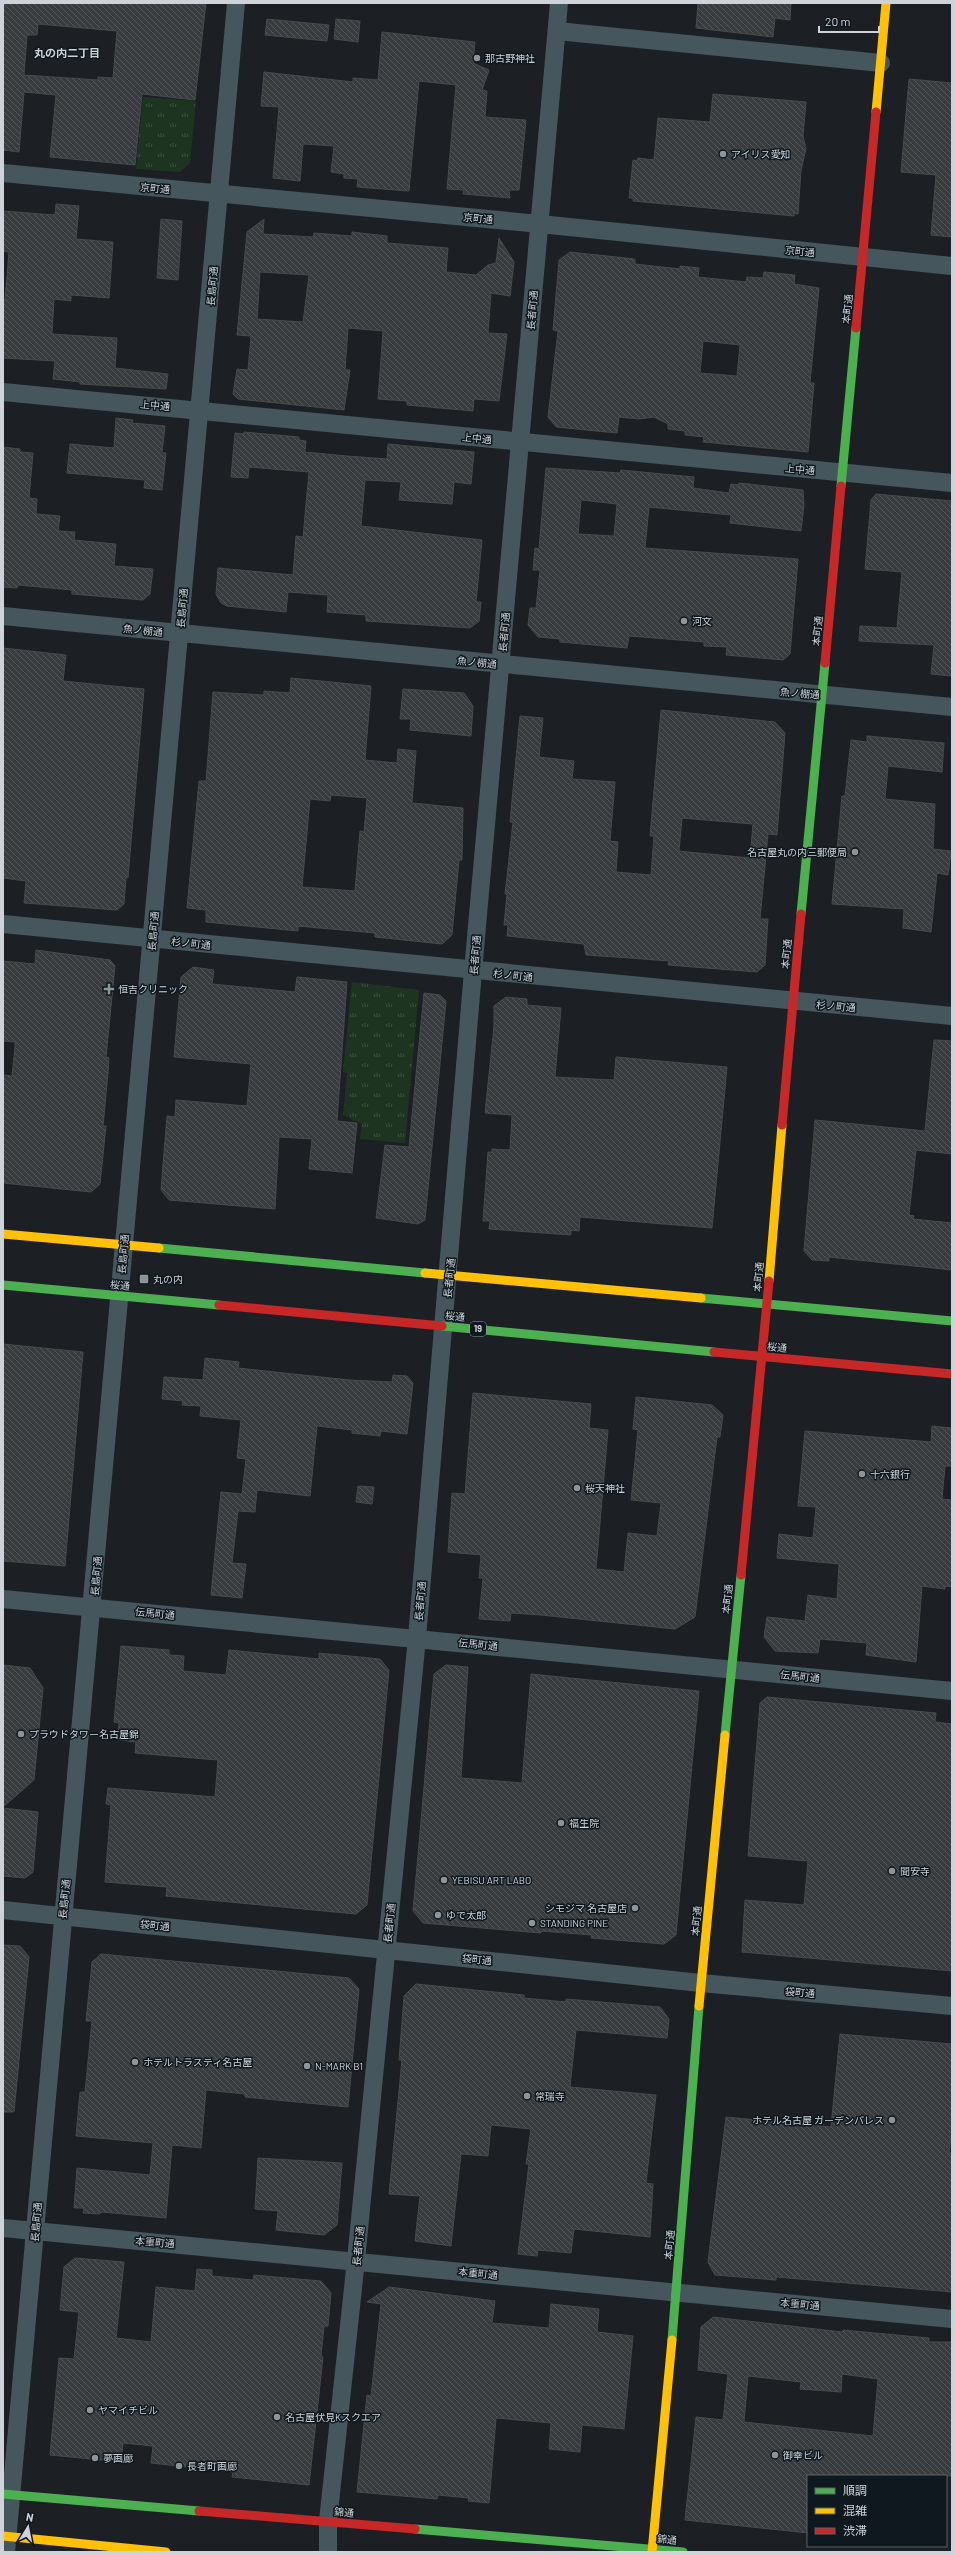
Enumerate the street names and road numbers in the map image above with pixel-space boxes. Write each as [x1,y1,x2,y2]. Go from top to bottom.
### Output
street label: 京町通 [140,181,170,195]
street label: 京町通 [463,211,493,225]
street label: 京町通 [784,243,816,259]
street label: 長島町通 [204,266,220,306]
street label: 長者町通 [524,290,540,330]
street label: 本町通 [839,293,855,325]
street label: 上中通 [140,398,170,412]
street label: 上中通 [461,430,493,446]
street label: 上中通 [785,462,815,476]
street label: 長島町通 [174,588,190,628]
street label: 長者町通 [496,612,512,652]
street label: 本町通 [810,616,824,646]
street label: 魚ノ棚通 [122,622,164,638]
street label: 魚ノ棚通 [456,654,498,670]
street label: 魚ノ棚通 [780,685,820,701]
street label: 長島町通 [145,911,161,951]
street label: 杉ノ町通 [170,935,212,951]
street label: 長者町通 [467,935,483,975]
street label: 本町通 [779,939,793,969]
street label: 杉ノ町通 [492,967,534,983]
street label: 杉ノ町通 [816,998,856,1014]
street label: 長島町通 [115,1234,131,1274]
street label: 長者町通 [441,1257,457,1299]
street label: 本町通 [751,1262,765,1292]
street label: 桜通 [110,1278,130,1292]
street label: 桜通 [445,1309,465,1323]
road number: 19 [470,1322,486,1336]
street label: 桜通 [767,1340,787,1354]
street label: 長島町通 [88,1556,104,1596]
street label: 長者町通 [412,1581,428,1621]
street label: 本町通 [719,1583,735,1615]
street label: 伝馬町通 [134,1605,176,1621]
street label: 伝馬町通 [457,1636,499,1652]
street label: 伝馬町通 [779,1668,821,1684]
street label: 長島町通 [56,1878,72,1920]
street label: 長者町通 [381,1902,397,1944]
street label: 本町通 [689,1906,703,1936]
street label: 袋町通 [139,1917,171,1933]
street label: 袋町通 [461,1951,493,1967]
street label: 袋町通 [785,1985,815,1999]
street label: 長島町通 [28,2202,44,2242]
street label: 長者町通 [350,2225,366,2267]
street label: 本町通 [662,2230,676,2260]
street label: 本重町通 [135,2234,175,2250]
street label: 本重町通 [457,2265,499,2281]
street label: 本重町通 [780,2296,820,2312]
street label: 錦通 [334,2505,354,2519]
street label: 錦通 [656,2532,678,2546]

